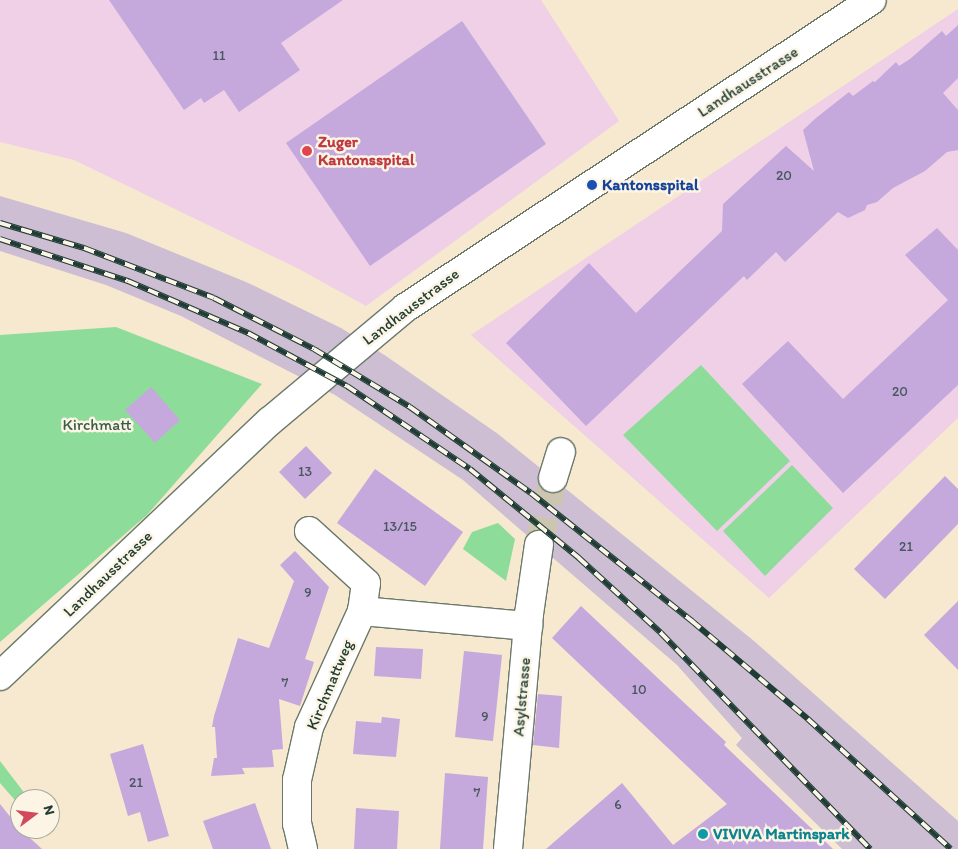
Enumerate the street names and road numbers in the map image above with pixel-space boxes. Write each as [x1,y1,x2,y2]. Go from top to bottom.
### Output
street label: Landhausstrasse [694,42,802,122]
street label: Landhausstrasse [359,264,463,350]
street label: Landhausstrasse [60,527,156,621]
street label: Kirchmattweg [302,637,358,733]
street label: Asylstrasse [509,657,535,737]

